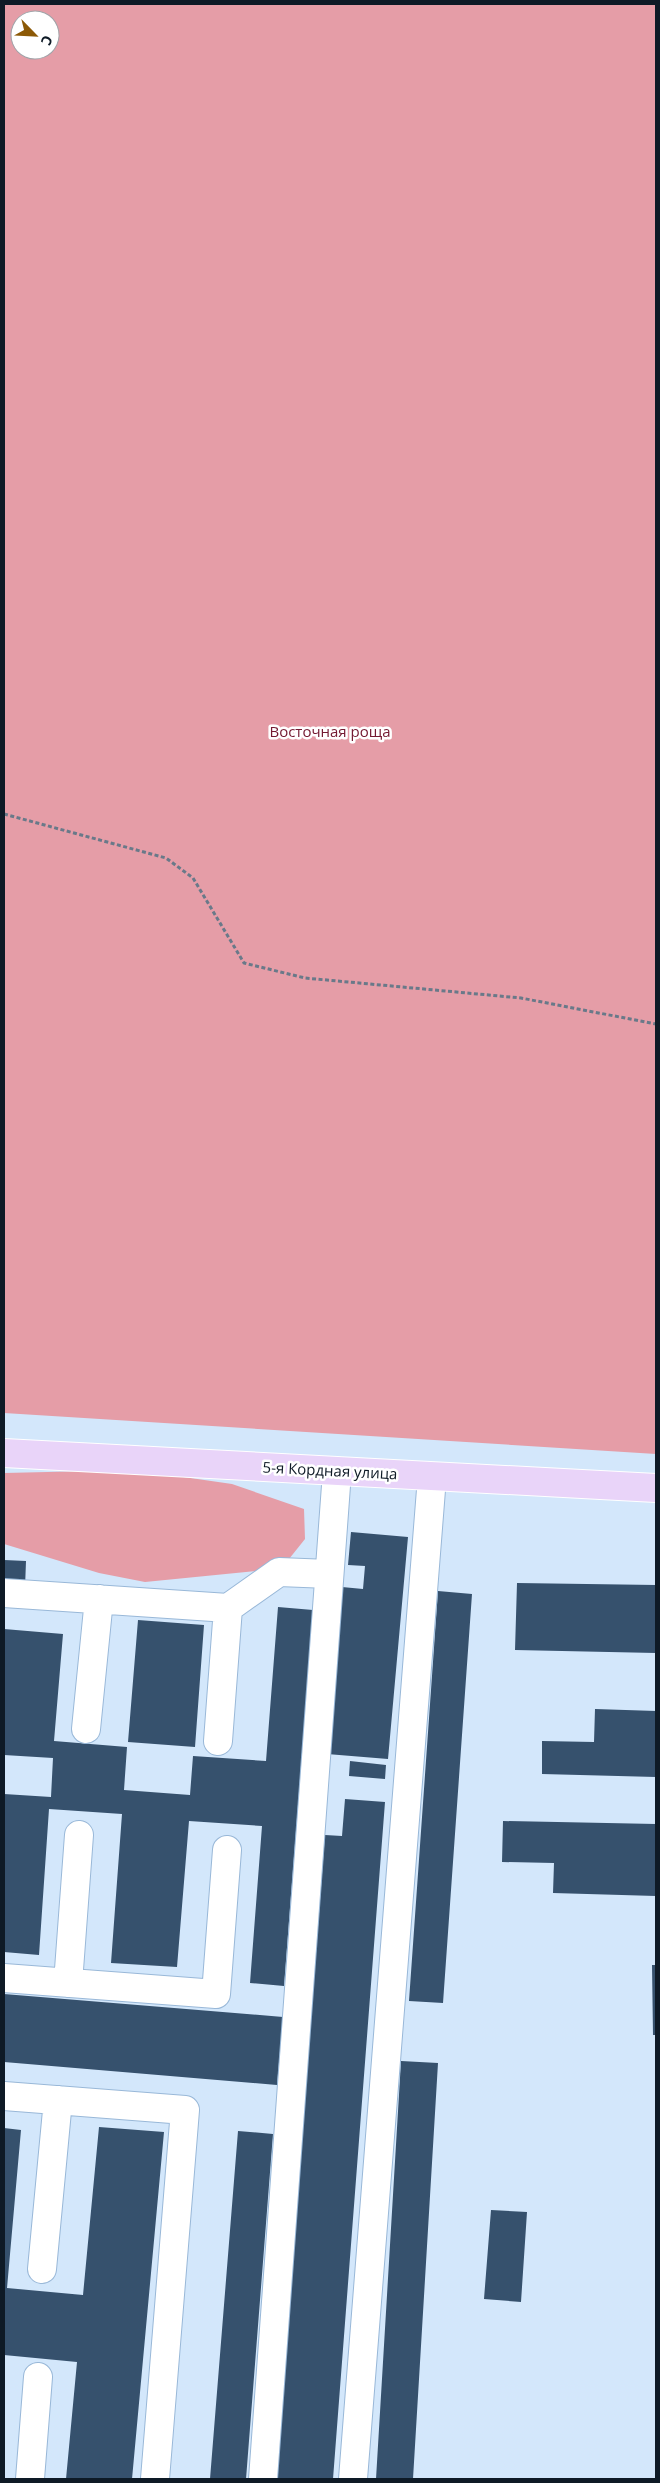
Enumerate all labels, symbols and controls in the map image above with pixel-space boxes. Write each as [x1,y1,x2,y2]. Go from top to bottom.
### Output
north arrow [10,10,60,60]
text: С [37,33,58,49]
park label: Восточная роща [269,721,391,741]
street label: 5-я Кордная улица [262,1456,398,1484]

